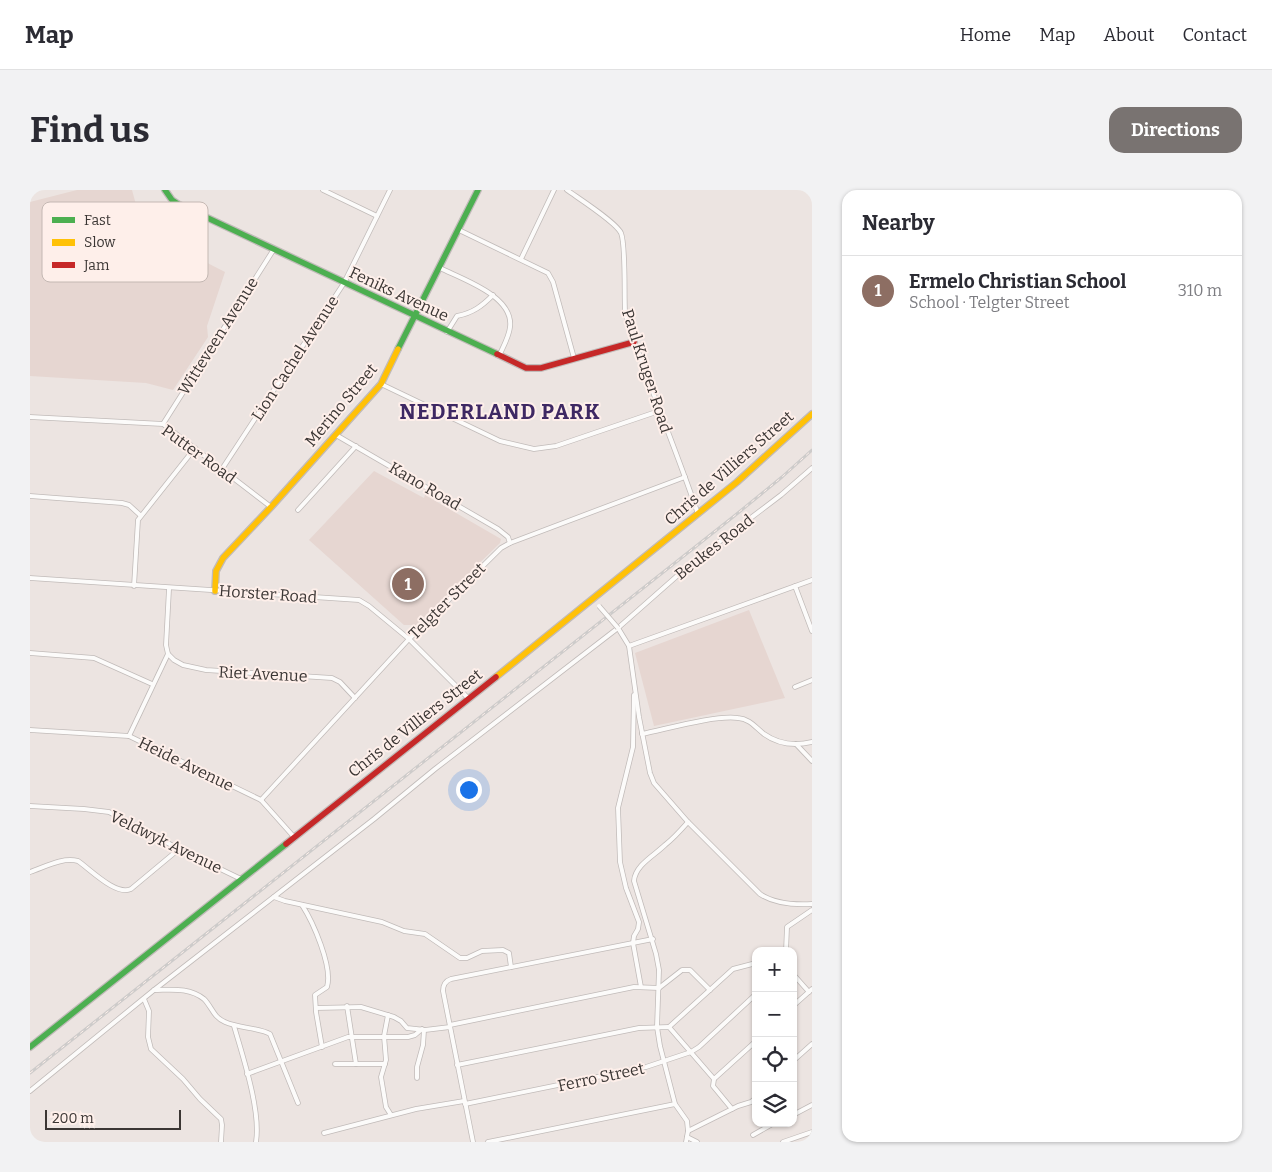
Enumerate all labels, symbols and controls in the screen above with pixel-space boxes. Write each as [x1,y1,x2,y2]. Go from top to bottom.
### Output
text: Map [25,21,74,49]
text: Home [960,24,1011,46]
text: Map [1039,24,1075,46]
text: About [1103,24,1154,46]
text: Contact [1182,24,1247,46]
button: Directions [1109,107,1242,153]
text: Find us [30,109,150,151]
legend [42,202,208,282]
text: Nearby [862,210,935,236]
text: Fast [84,212,111,229]
text: Slow [84,234,116,251]
text: Jam [83,257,110,274]
street label: Feniks Avenue [346,263,452,325]
text: Ermelo Christian School [909,270,1126,293]
street label: Witteveen Avenue [174,274,262,398]
text: 1 [875,281,881,300]
text: 310 m [1178,281,1222,300]
street label: Lion Cachel Avenue [247,292,343,424]
text: School · Telgter Street [909,293,1070,312]
street label: Paul Kruger Road [618,307,676,436]
street label: Merino Street [301,360,381,450]
district label: NEDERLAND PARK [399,399,601,425]
street label: Chris de Villiers Street [661,407,797,529]
street label: Putter Road [158,421,240,488]
street label: Kano Road [386,458,465,514]
street label: Beukes Road [671,510,757,584]
street label: Telgter Street [405,559,489,643]
pin: 1 [392,565,424,603]
street label: Horster Road [218,581,318,607]
street label: Riet Avenue [218,662,308,686]
street label: Chris de Villiers Street [344,665,486,781]
street label: Heide Avenue [135,733,237,795]
your location [456,777,482,803]
street label: Veldwyk Avenue [107,807,225,877]
map controls [752,947,797,1127]
button: + [752,947,797,992]
button: − [752,992,797,1037]
button: locate [752,1037,797,1082]
street label: Ferro Street [556,1059,646,1095]
button: layers [752,1082,797,1127]
scale bar [45,1107,181,1130]
text: 200 m [52,1110,94,1127]

